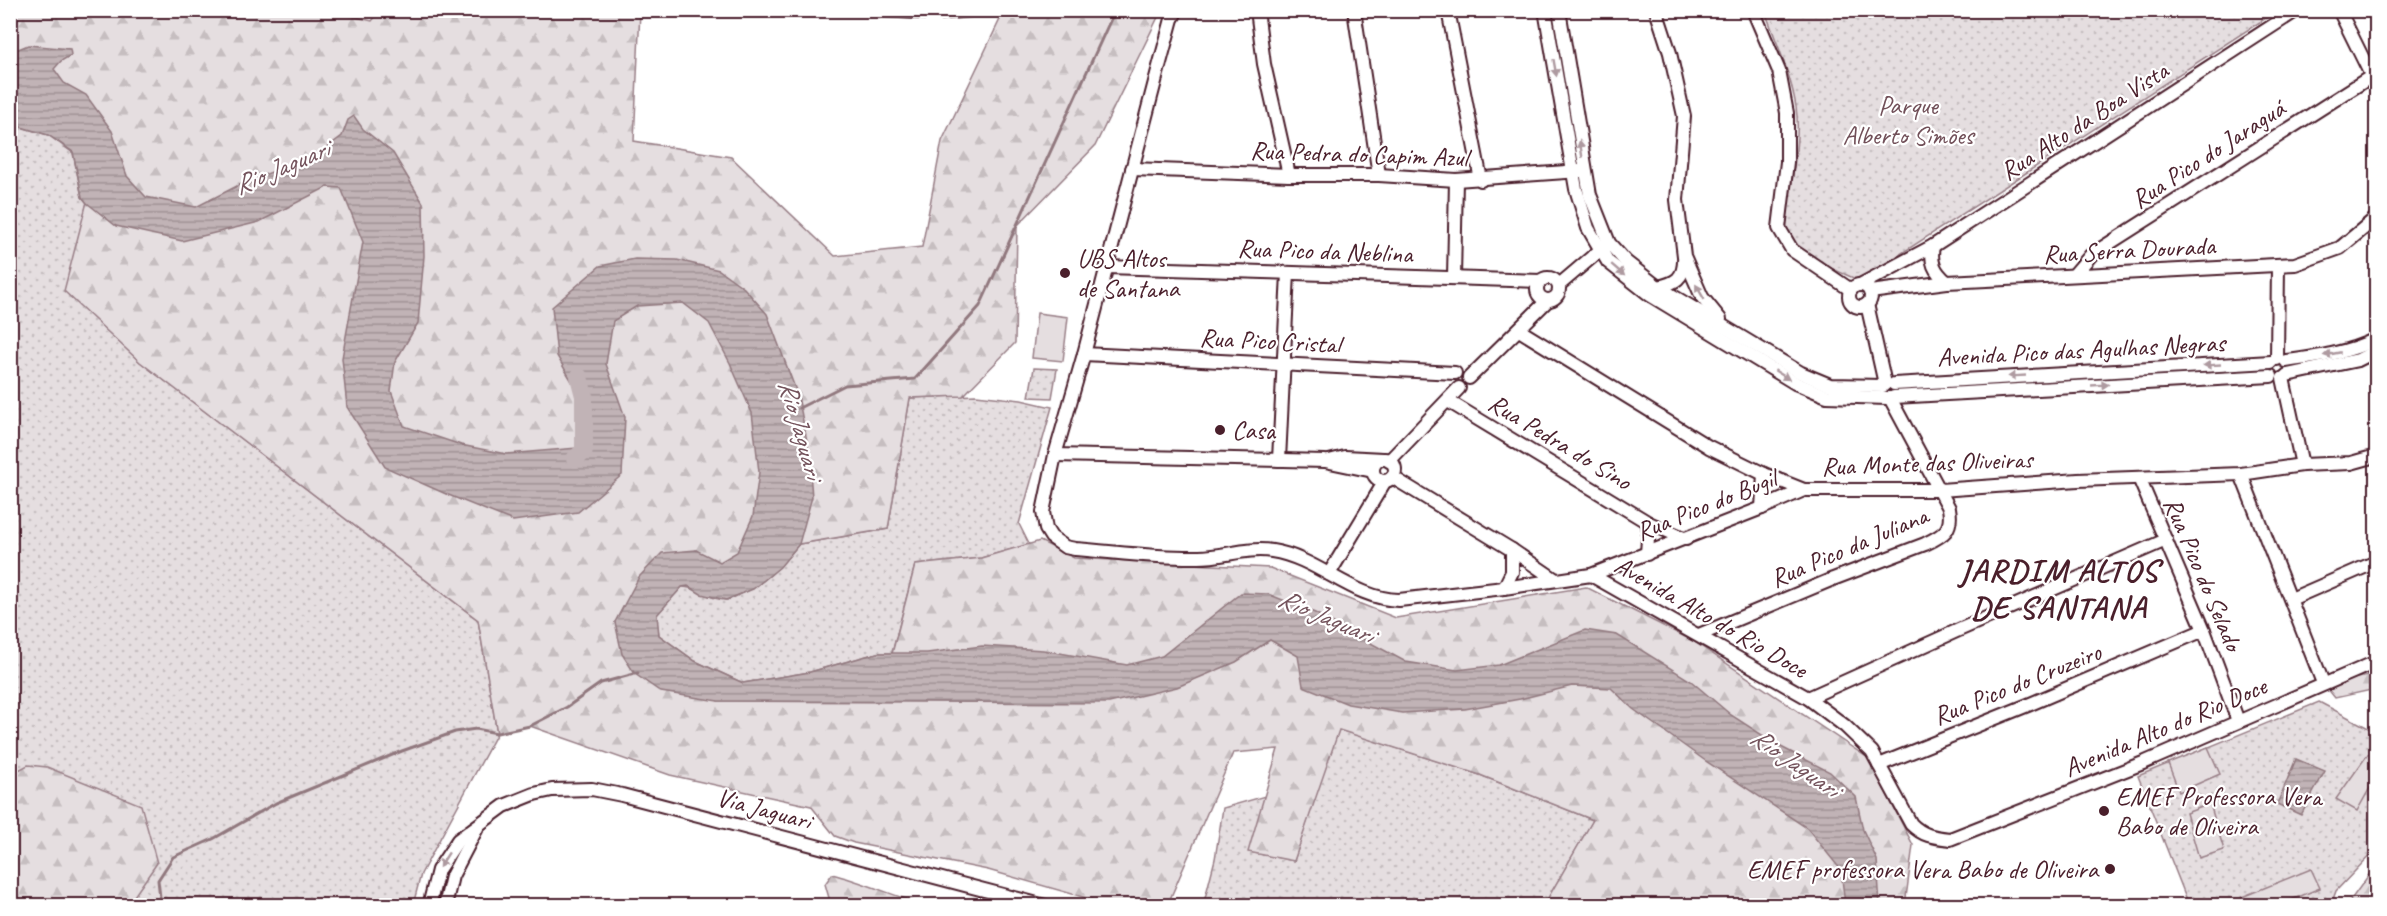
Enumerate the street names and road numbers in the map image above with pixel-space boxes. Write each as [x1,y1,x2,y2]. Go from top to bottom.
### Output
street label: Rua Alto da Boa Vista [1994,53,2176,188]
street label: Rua Pico do Jaraguá [2125,91,2293,216]
street label: Rua Pedra do Capim Azul [1250,134,1473,174]
street label: Rua Serra Dourada [2042,229,2217,271]
street label: Rua Pico da Neblina [1237,231,1415,271]
street label: Rua Pico Cristal [1199,321,1346,361]
street label: Avenida Pico das Agulhas Negras [1936,326,2228,374]
street label: Rua Pedra do Sino [1482,386,1639,499]
street label: Rua Monte das Oliveiras [1821,443,2035,483]
street label: Rua Pico do Bugil [1631,460,1785,548]
street label: Rua Pico do Selado [2156,492,2251,658]
street label: Rua Pico da Juliana [1765,498,1935,595]
street label: Avenida Alto do Rio Doce [1609,548,1815,686]
street label: Rua Pico do Cruzeiro [1928,635,2108,733]
street label: Avenida Alto do Rio Doce [2059,669,2273,785]
street label: Via Jaguari [713,781,818,838]

